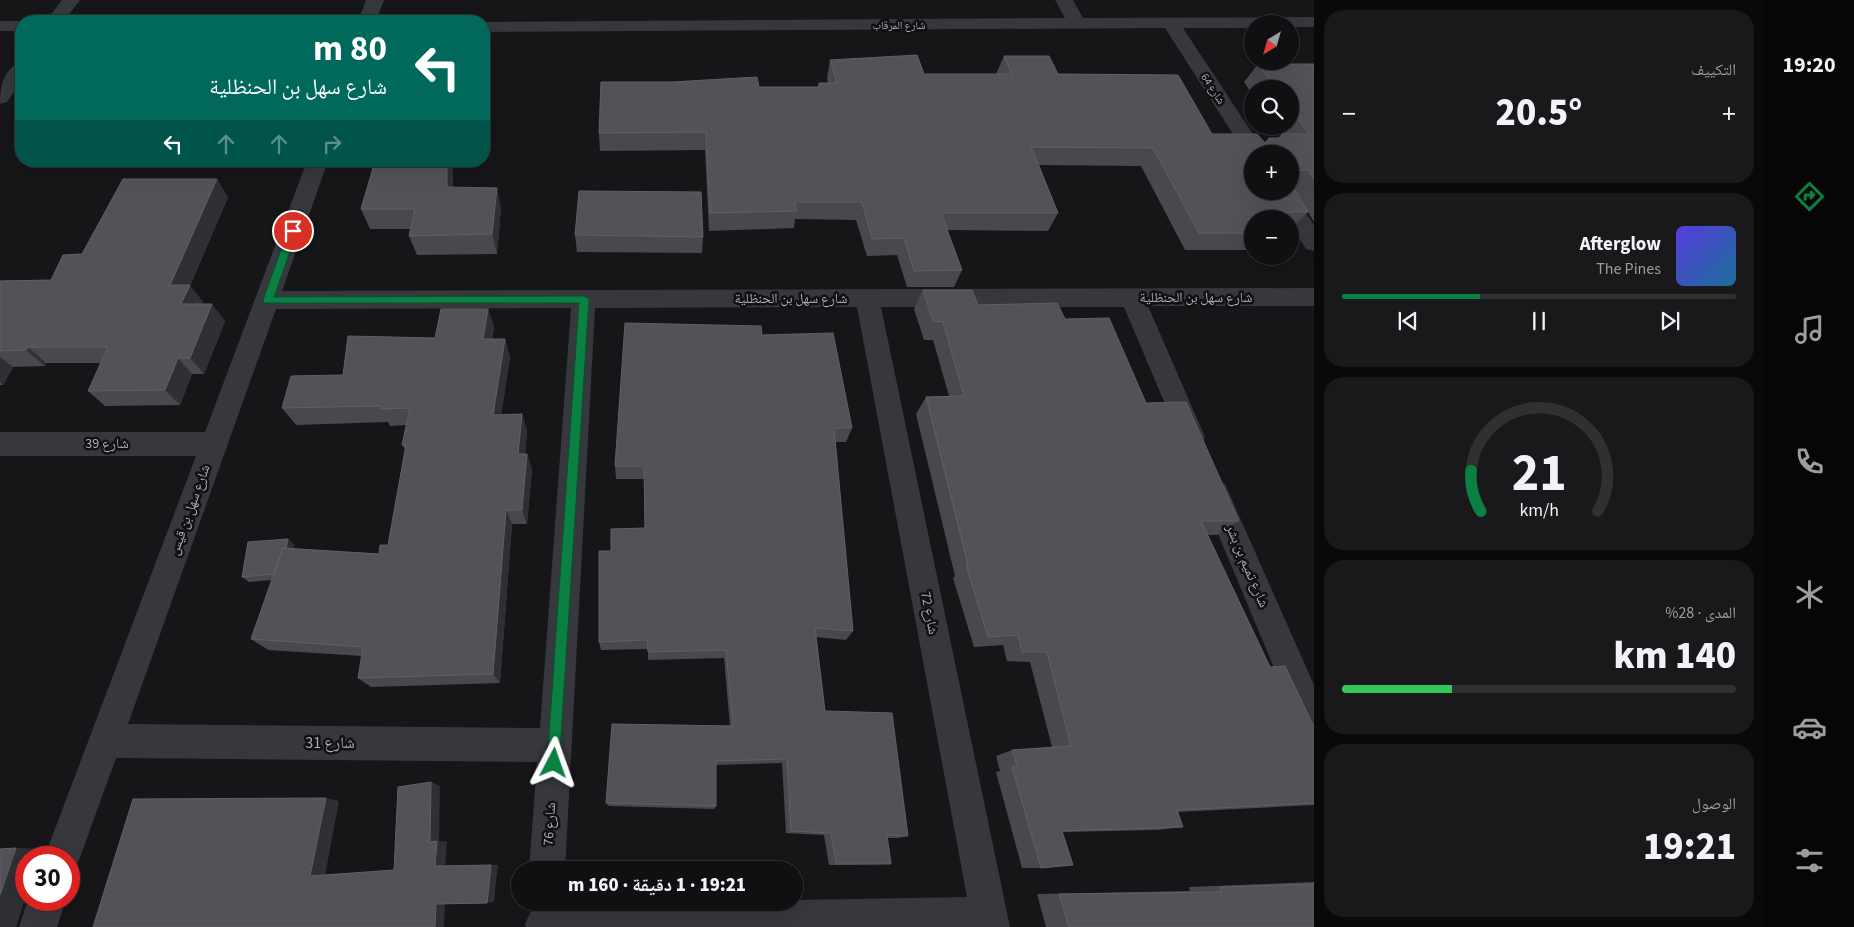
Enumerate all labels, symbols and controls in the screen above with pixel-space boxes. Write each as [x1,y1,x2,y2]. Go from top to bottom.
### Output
north arrow [1244,15,1299,70]
map controls [1244,15,1299,265]
street label: شارع المرقاب [873,18,925,33]
text: 80 m [313,24,387,74]
icon: left [405,35,470,100]
text: 19:20 [1782,49,1836,81]
text: التكييف [1691,59,1736,81]
text: شارع سهل بن الحنظلية [209,71,387,103]
street label: شارع 64 [1197,71,1229,107]
button: search [1244,80,1299,135]
text: 20.5° [1496,86,1582,140]
text: − [1342,94,1356,134]
text: + [1722,94,1736,134]
icon: left [159,130,187,158]
icon: ahead [212,130,240,158]
icon: ahead [265,130,293,158]
icon: right [318,130,346,158]
button: + [1244,145,1299,200]
icon: directions [1792,179,1827,214]
pin [272,210,314,252]
button: − [1244,210,1299,265]
icon: arrive [279,217,307,245]
text: Afterglow [1580,231,1661,258]
text: The Pines [1596,258,1661,280]
street label: شارع سهل بن الحنظلية [1139,288,1253,308]
street label: شارع سهل بن الحنظلية [734,289,848,309]
icon: previous [1394,307,1422,335]
icon: pause [1525,307,1553,335]
icon: next [1656,307,1684,335]
icon: music [1792,312,1827,347]
street label: شارع 39 [85,434,129,454]
text: 21 [1512,437,1566,511]
icon: phone [1792,444,1827,479]
street label: شارع سهل بن قيس [164,462,216,558]
text: km/h [1519,498,1559,523]
street label: شارع تميم بن بشر [1220,520,1274,611]
icon: climate [1792,577,1827,612]
street label: شارع 72 [915,590,943,636]
text: المدى · 28% [1665,602,1736,624]
text: 140 km [1614,629,1736,683]
icon: car [1792,710,1827,745]
street label: شارع 31 [305,732,355,754]
position arrow [527,736,579,788]
text: الوصول [1692,793,1736,815]
street label: شارع 76 [539,802,561,846]
text: 19:21 [1643,820,1736,874]
icon: filters [1792,843,1827,878]
speed limit sign: 30 [15,846,80,911]
text: 19:21 · 1 دقيقة · 160 m [568,872,746,899]

